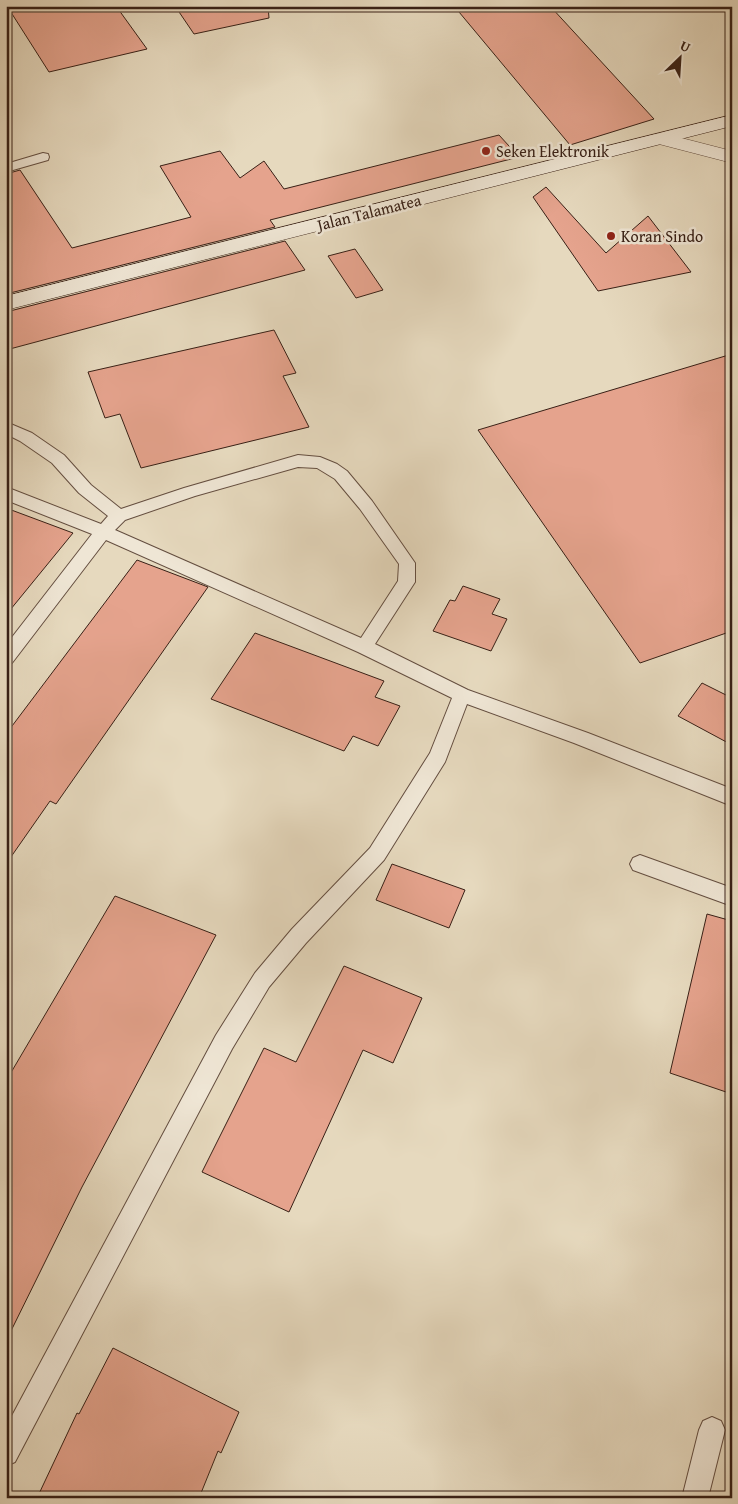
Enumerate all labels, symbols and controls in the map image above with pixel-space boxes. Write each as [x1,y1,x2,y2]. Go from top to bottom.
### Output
north arrow [656,32,706,82]
text: U [677,35,695,58]
place label: Seken Elektronik [496,139,610,163]
marker: Seken Elektronik [480,145,492,157]
street label: Jalan Talamatea [312,187,424,237]
place label: Koran Sindo [621,224,703,248]
marker: Koran Sindo [605,230,617,242]

